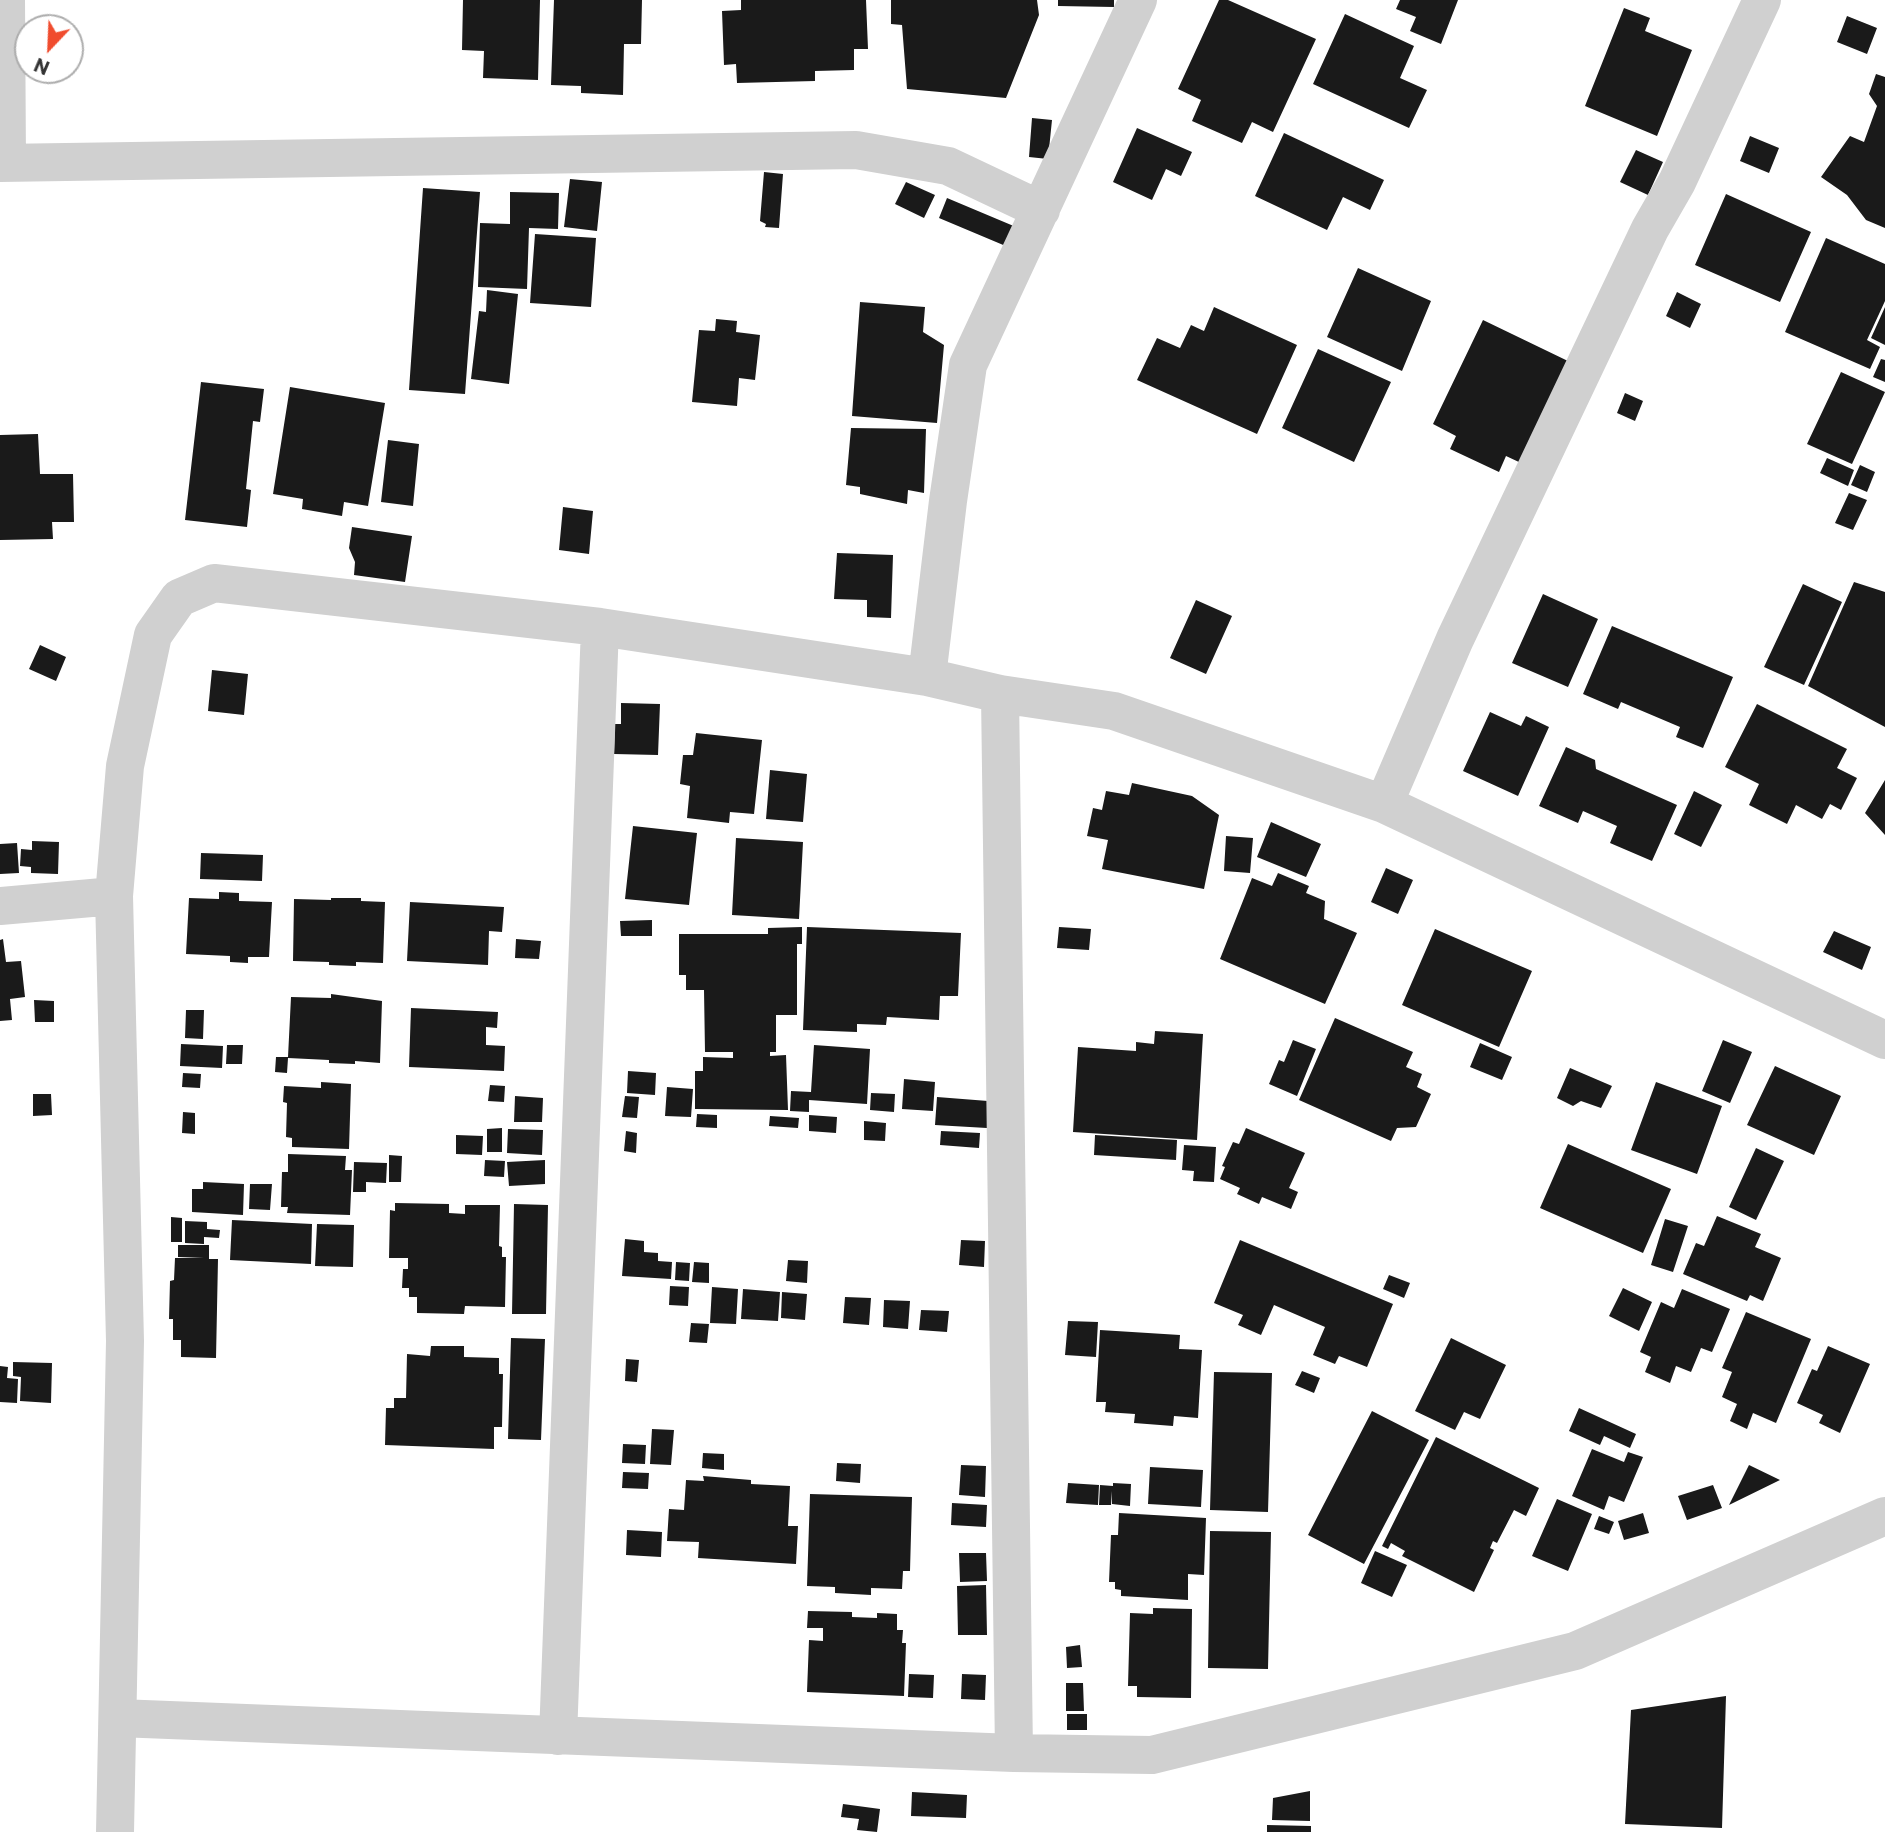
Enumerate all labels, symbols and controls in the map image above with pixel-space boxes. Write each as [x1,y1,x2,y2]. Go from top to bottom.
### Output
north arrow [14,14,84,84]
text: N [30,54,52,80]

